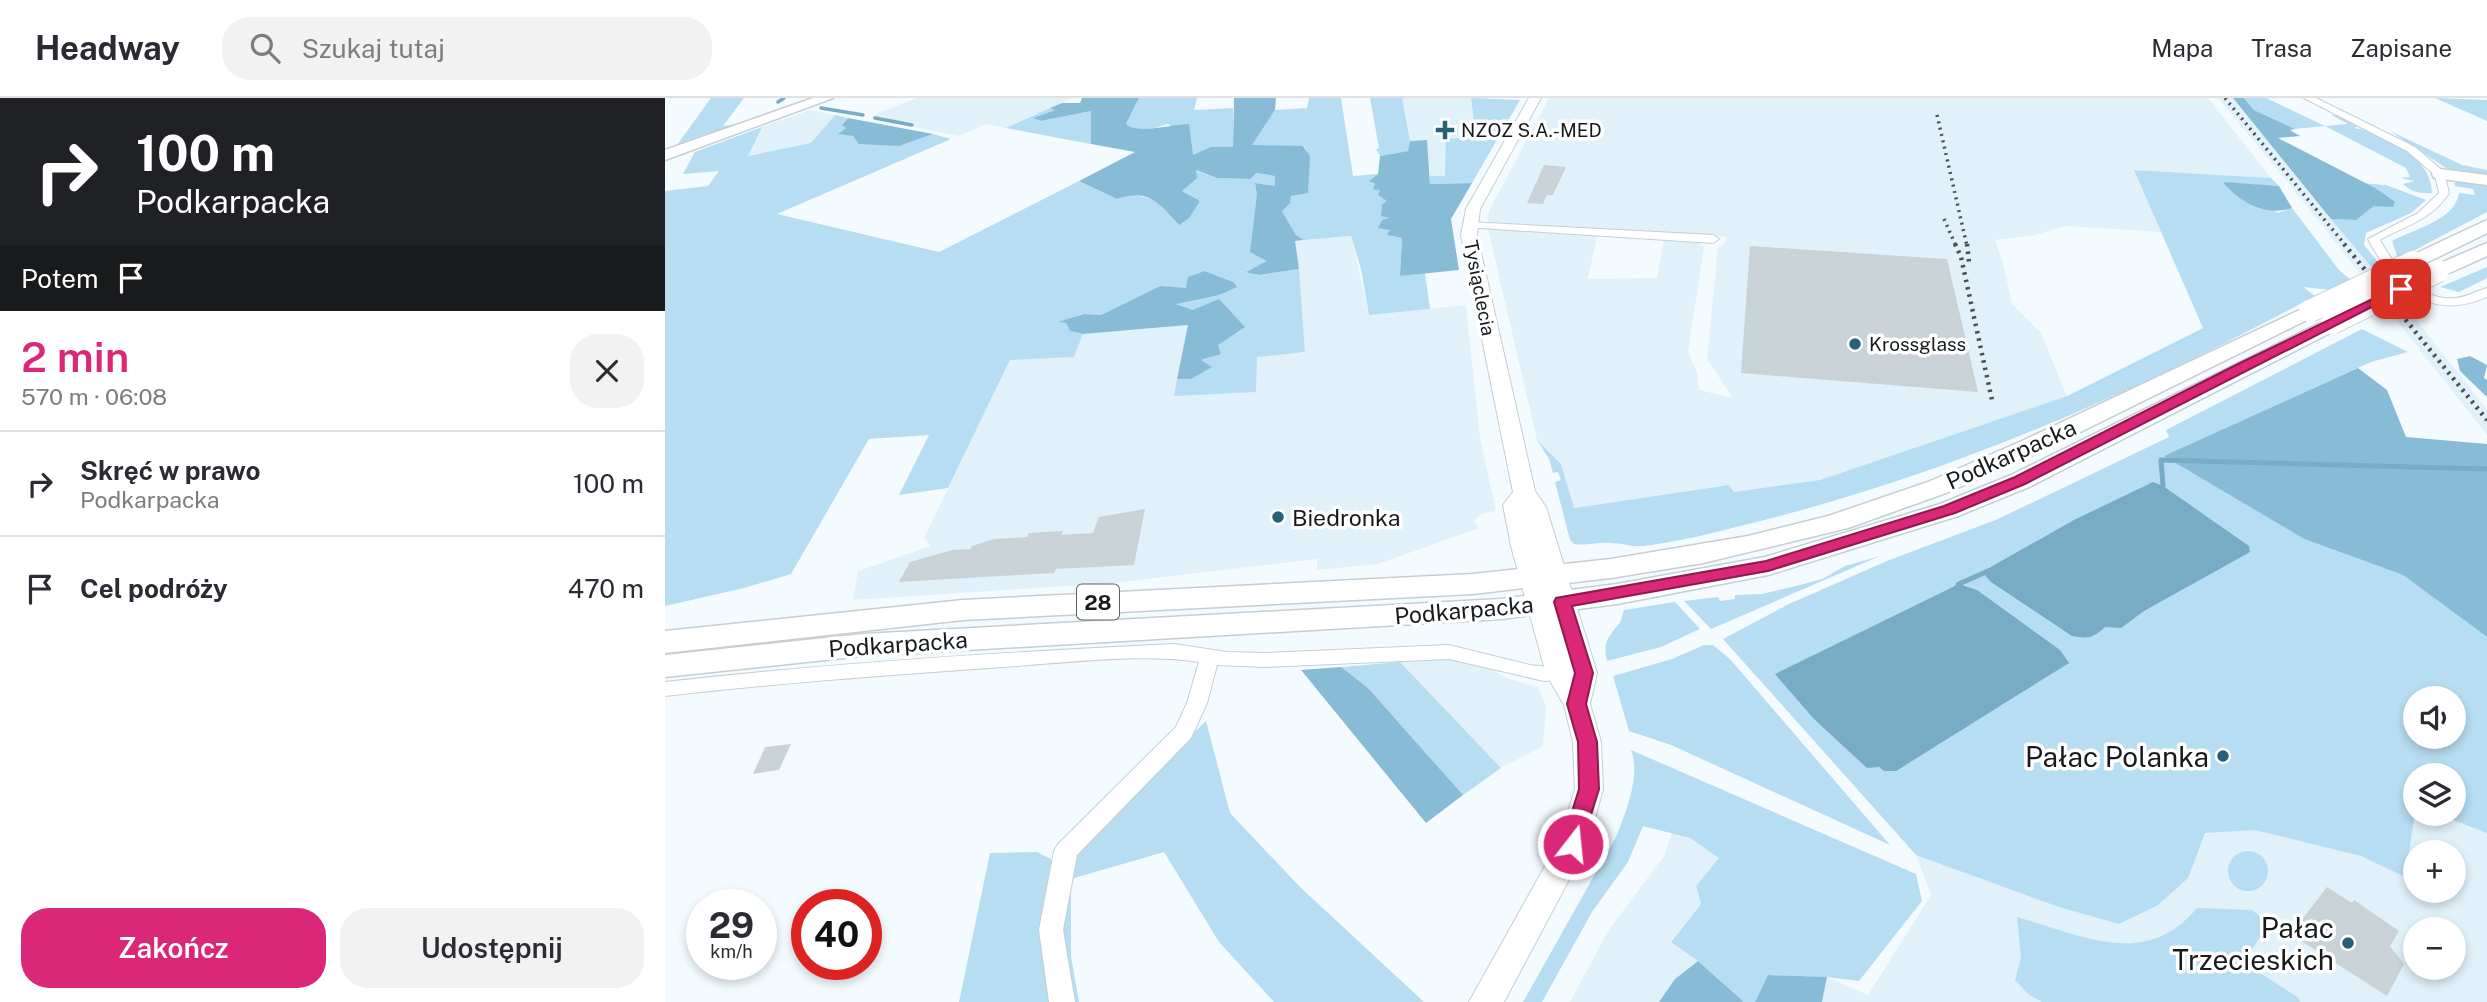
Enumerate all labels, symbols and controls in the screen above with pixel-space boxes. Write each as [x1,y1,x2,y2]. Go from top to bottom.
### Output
search box [222,17,712,80]
text: Headway [35,29,180,67]
icon: search [246,29,284,67]
text: Szukaj tutaj [302,33,445,64]
text: Mapa [2151,34,2213,62]
text: Trasa [2251,34,2312,62]
text: Zapisane [2350,34,2452,62]
place label: NZOZ S.A.-MED [1461,119,1602,141]
marker: NZOZ S.A.-MED [1435,120,1455,140]
text: 100 m [136,124,275,182]
icon: right [21,126,112,217]
text: Podkarpacka [136,183,330,220]
street label: Tysiąclecia [1460,238,1500,338]
icon: arrive [112,259,150,297]
pin [2371,259,2431,319]
text: Potem [21,263,98,294]
icon: arrive [2382,270,2420,308]
text: 2 min [21,332,129,381]
place label: Krossglass [1869,333,1966,355]
button: close [570,334,644,408]
marker: Krossglass [1847,336,1863,352]
text: 570 m · 06:08 [21,383,167,410]
street label: Podkarpacka [1942,413,2080,495]
text: Skręć w prawo [80,455,260,486]
icon: right [21,465,59,503]
text: 100 m [573,468,644,499]
text: Podkarpacka [80,486,220,513]
place label: Biedronka [1292,504,1400,531]
marker: Biedronka [1270,509,1286,525]
icon: arrive [21,570,59,608]
text: Cel podróży [80,573,228,604]
text: 470 m [568,573,644,604]
road number: 28 [1077,584,1119,620]
street label: Podkarpacka [1393,590,1535,630]
street label: Podkarpacka [827,626,969,662]
map controls [2403,686,2466,980]
button: sound [2403,686,2466,749]
place label: Pałac Polanka [2025,740,2209,773]
marker: Pałac Polanka [2215,748,2231,764]
button: layers [2403,763,2466,826]
position arrow [1536,807,1610,881]
button: + [2403,840,2466,903]
speed limit sign: 40 [791,889,882,980]
text: 29 [709,905,754,946]
button: Zakończ [21,908,326,988]
button: Udostępnij [340,908,644,988]
place label: Pałac Trzecieskich [2172,911,2334,976]
button: − [2403,917,2466,980]
marker: Pałac Trzecieskich [2340,935,2356,951]
text: km/h [710,941,753,962]

